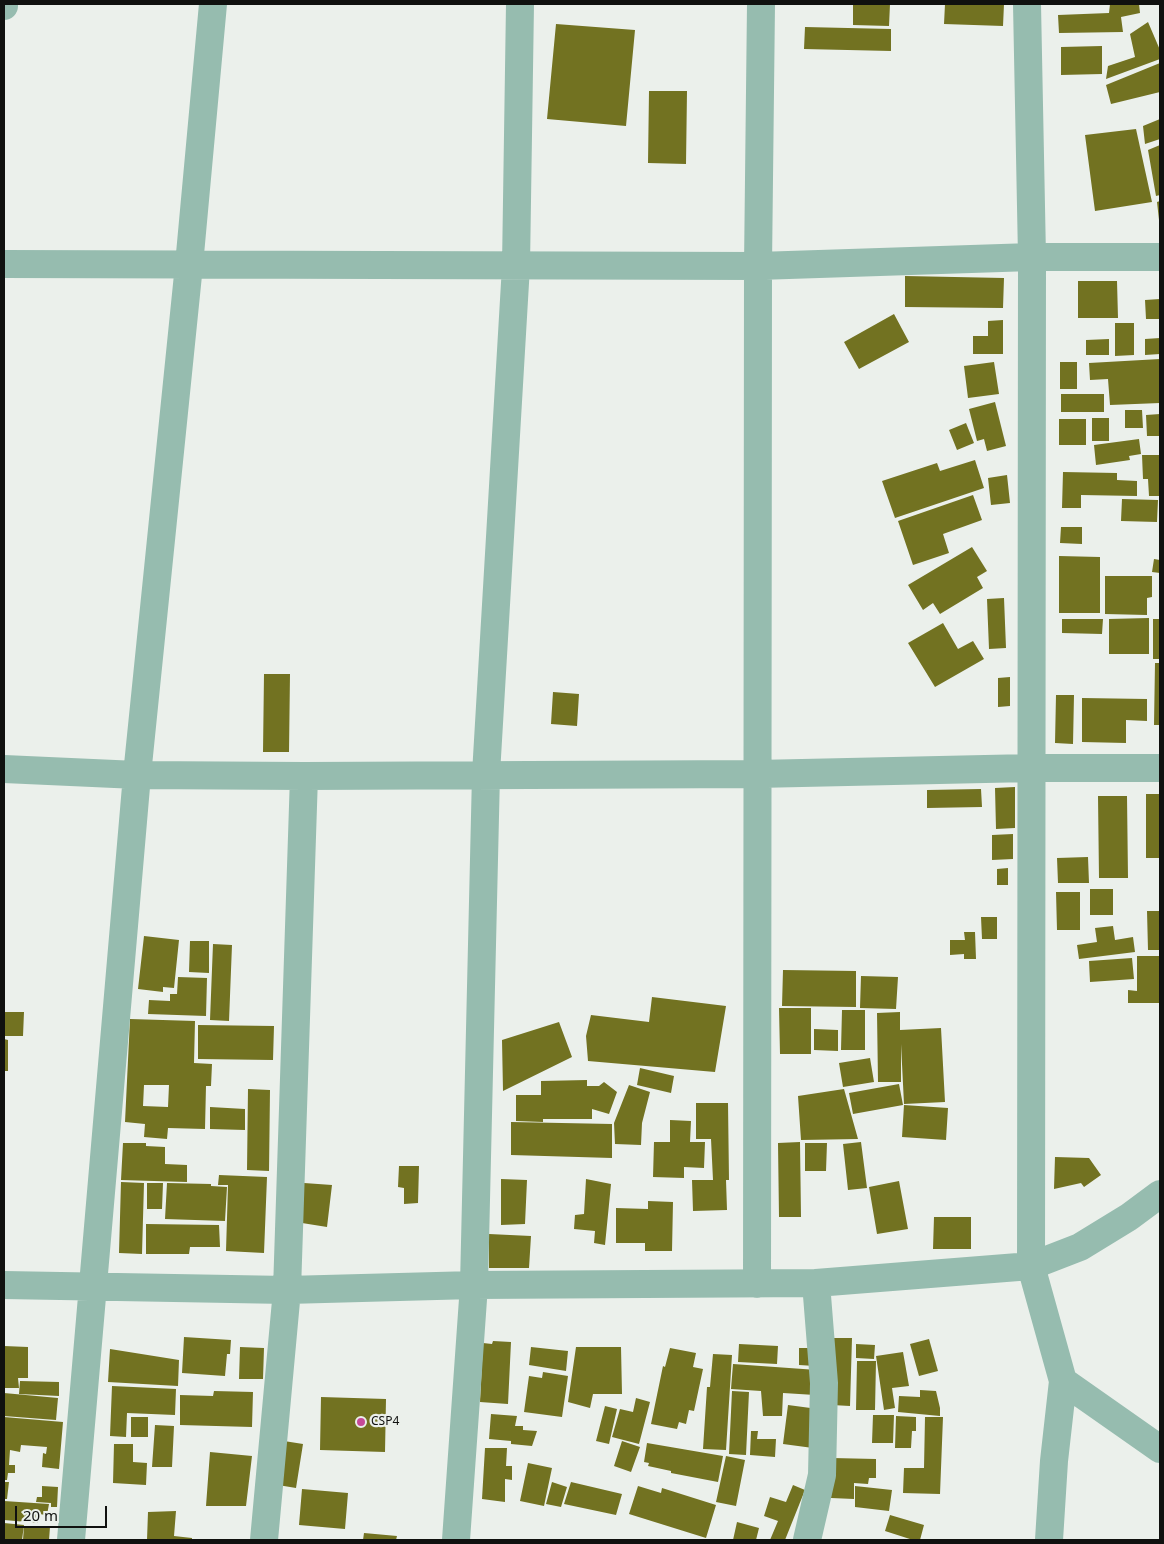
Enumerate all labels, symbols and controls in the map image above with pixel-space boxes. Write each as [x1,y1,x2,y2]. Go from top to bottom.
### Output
place label: CSP4 [371,1415,399,1429]
marker: CSP4 [355,1416,367,1428]
scale bar [18,1496,110,1528]
text: 20 m [23,1505,58,1525]

